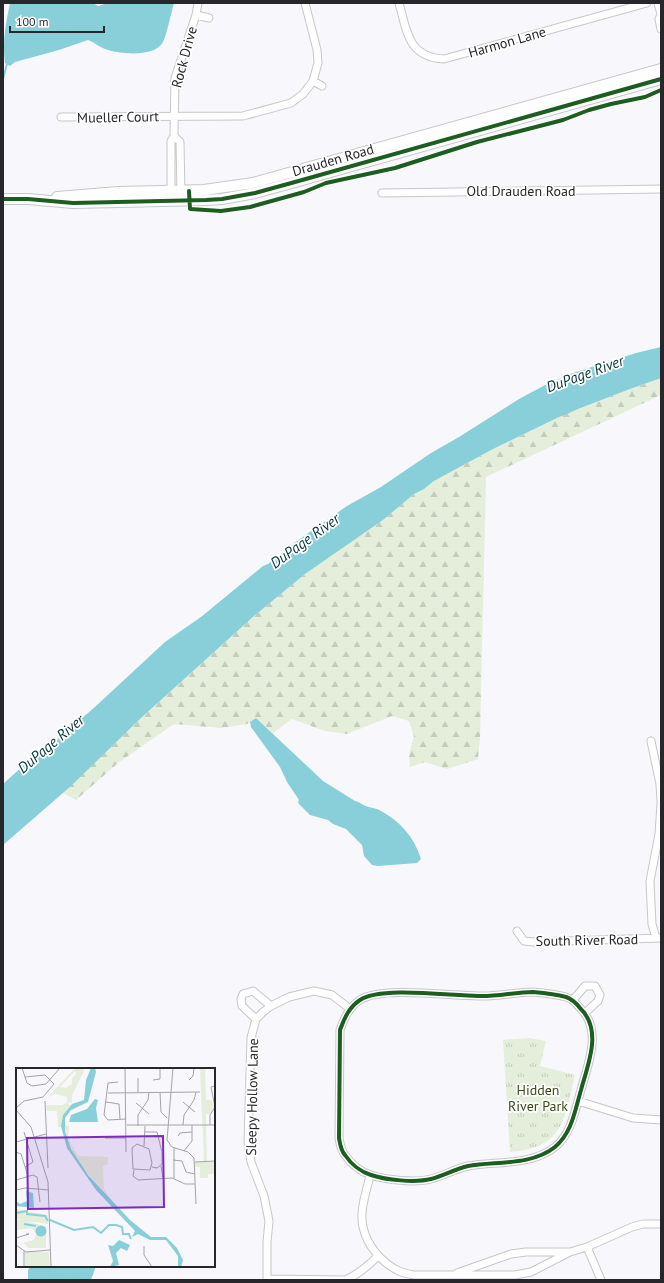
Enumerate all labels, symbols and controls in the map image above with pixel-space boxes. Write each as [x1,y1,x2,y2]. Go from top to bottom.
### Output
scale bar [10,8,104,34]
text: 100 m [16,14,49,29]
street label: Harmon Lane [466,22,548,62]
street label: Rock Drive [167,24,201,90]
street label: Mueller Court [77,107,159,127]
street label: Drauden Road [290,140,376,180]
street label: Old Drauden Road [466,182,576,200]
water label: DuPage River [543,350,627,396]
water label: DuPage River [266,508,344,572]
water label: DuPage River [13,710,89,777]
street label: South River Road [536,930,638,950]
street label: Sleepy Hollow Lane [242,1038,262,1156]
inset map [16,1068,215,1267]
park label: Hidden River Park [508,1081,568,1115]

